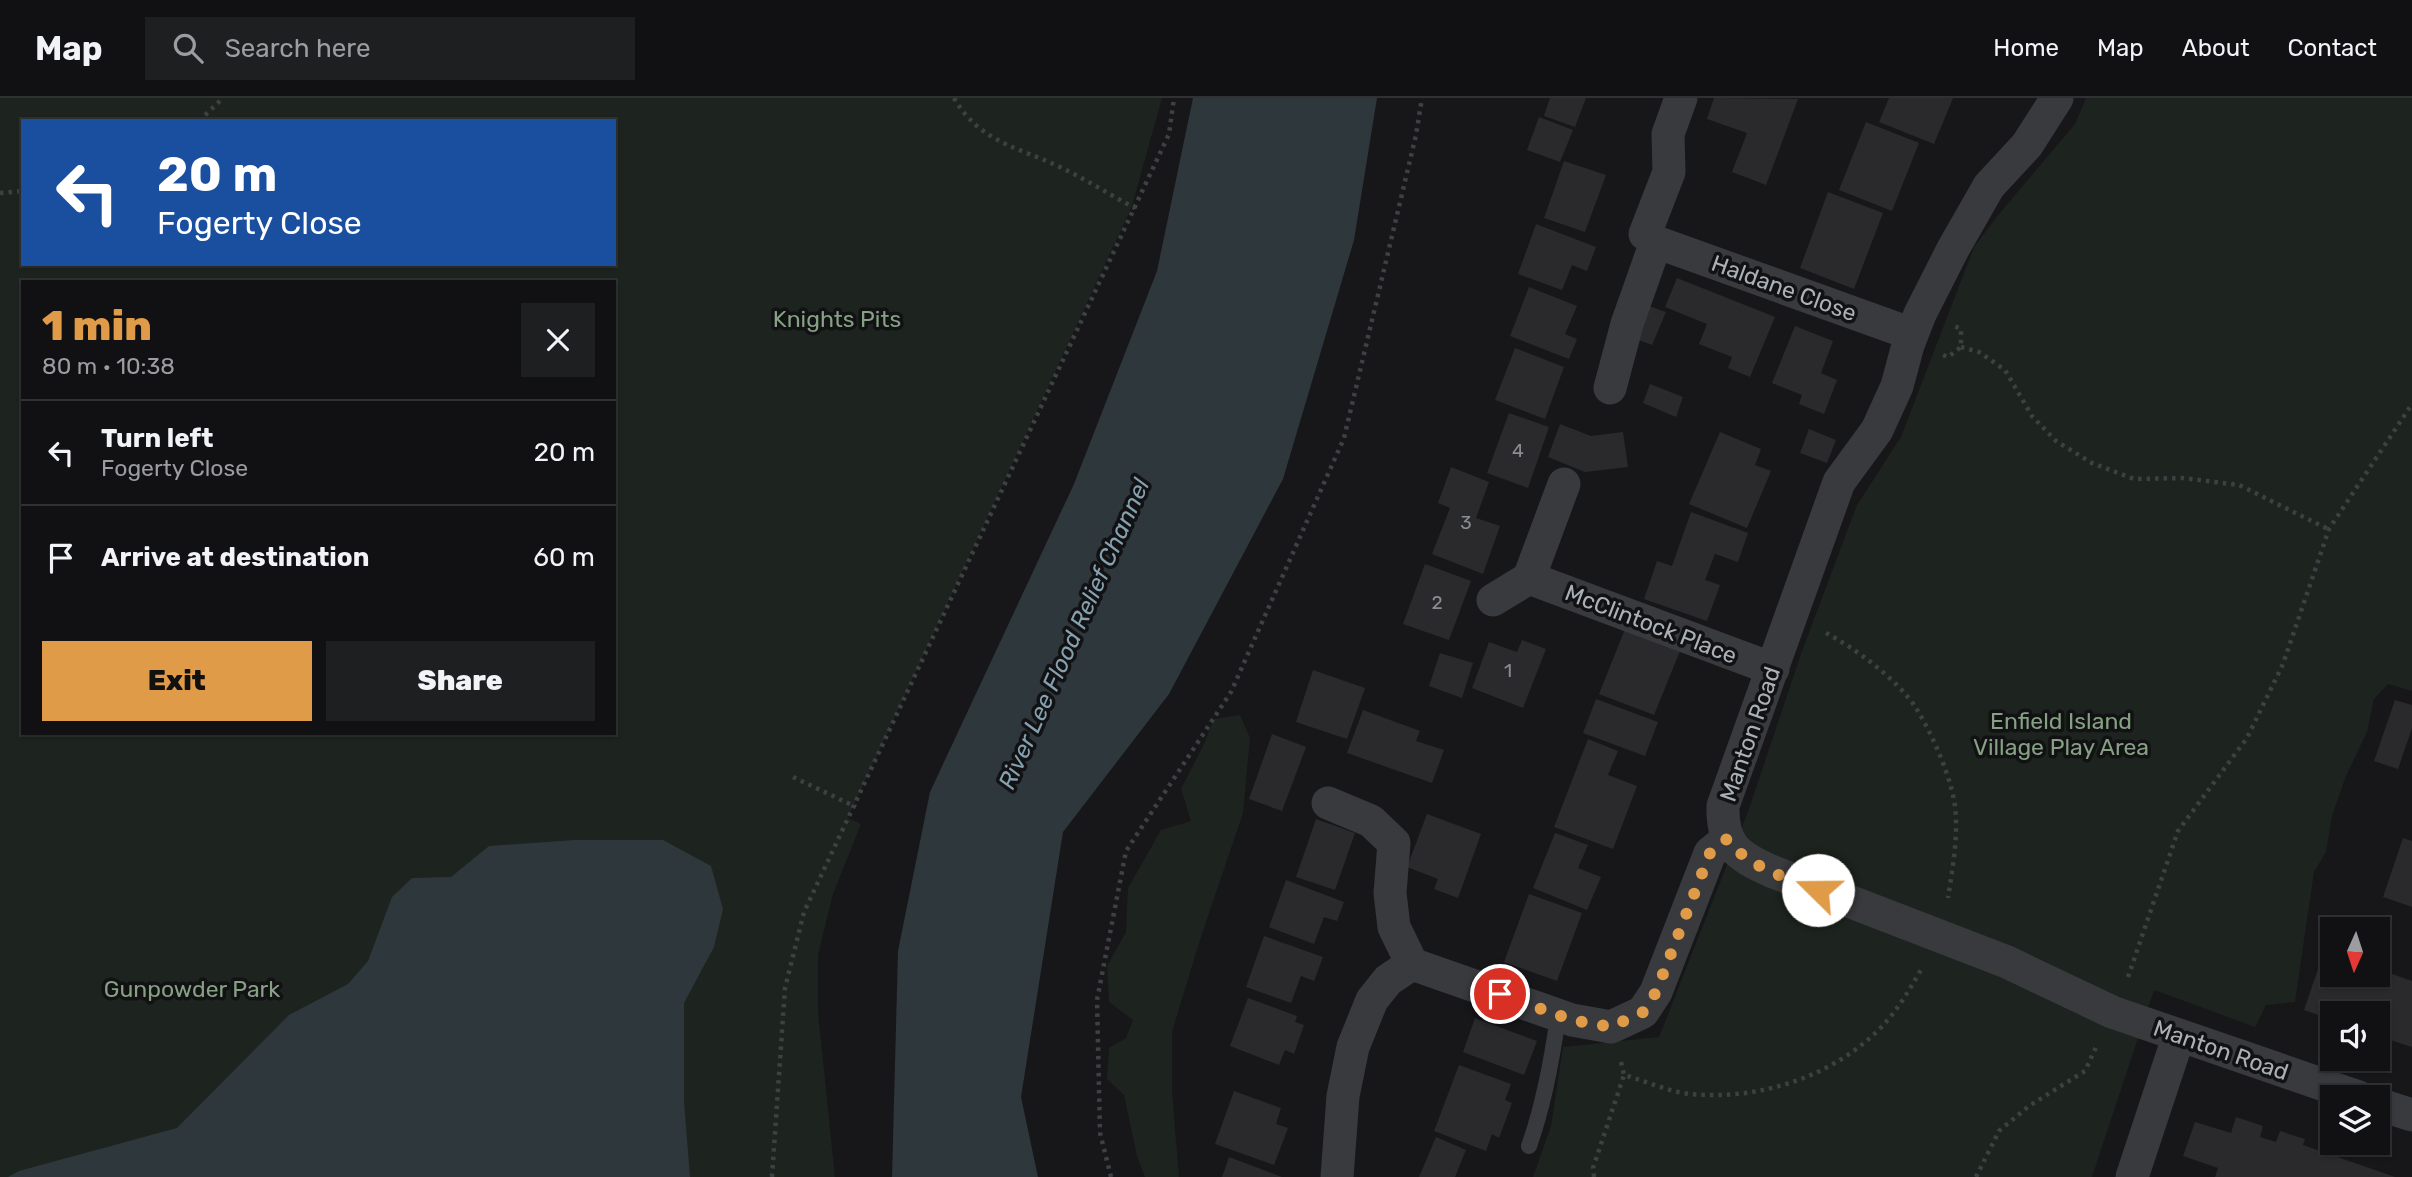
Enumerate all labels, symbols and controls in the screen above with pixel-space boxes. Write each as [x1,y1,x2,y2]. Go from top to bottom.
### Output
search box [145,17,635,80]
text: Map [35,29,103,68]
icon: search [169,29,207,67]
text: Search here [225,33,370,64]
text: Home [1993,34,2059,62]
text: Map [2097,34,2144,62]
text: About [2182,34,2250,62]
text: Contact [2288,34,2377,62]
text: 20 m [157,145,278,203]
icon: left [42,147,133,238]
text: Fogerty Close [157,204,362,242]
street label: Haldane Close [1708,249,1860,327]
text: 1 min [42,301,152,351]
button: close [521,303,595,377]
park label: Knights Pits [773,305,901,333]
text: 80 m · 10:38 [42,352,175,380]
text: Turn left [101,423,213,454]
icon: left [42,434,80,472]
text: 20 m [534,437,595,468]
house number: 4 [1512,439,1524,462]
text: Fogerty Close [101,454,248,482]
water label: River Lee Flood Relief Channel [993,473,1156,794]
house number: 3 [1460,511,1472,534]
icon: arrive [42,539,80,577]
text: Arrive at destination [101,542,369,573]
text: 60 m [533,542,595,573]
street label: McClintock Place [1561,578,1741,670]
house number: 2 [1431,591,1443,614]
button: Exit [42,641,312,721]
button: Share [326,641,595,721]
house number: 1 [1504,659,1512,682]
street label: Manton Road [1714,663,1786,805]
park label: Enfield Island Village Play Area [1973,707,2149,761]
position arrow [1781,853,1855,927]
north arrow [2320,917,2390,987]
map controls [2320,917,2390,1155]
pin [1470,964,1530,1024]
park label: Gunpowder Park [104,975,280,1003]
icon: arrive [1481,975,1519,1013]
button: sound [2320,1001,2390,1071]
street label: Manton Road [2150,1014,2292,1086]
button: layers [2320,1085,2390,1155]

